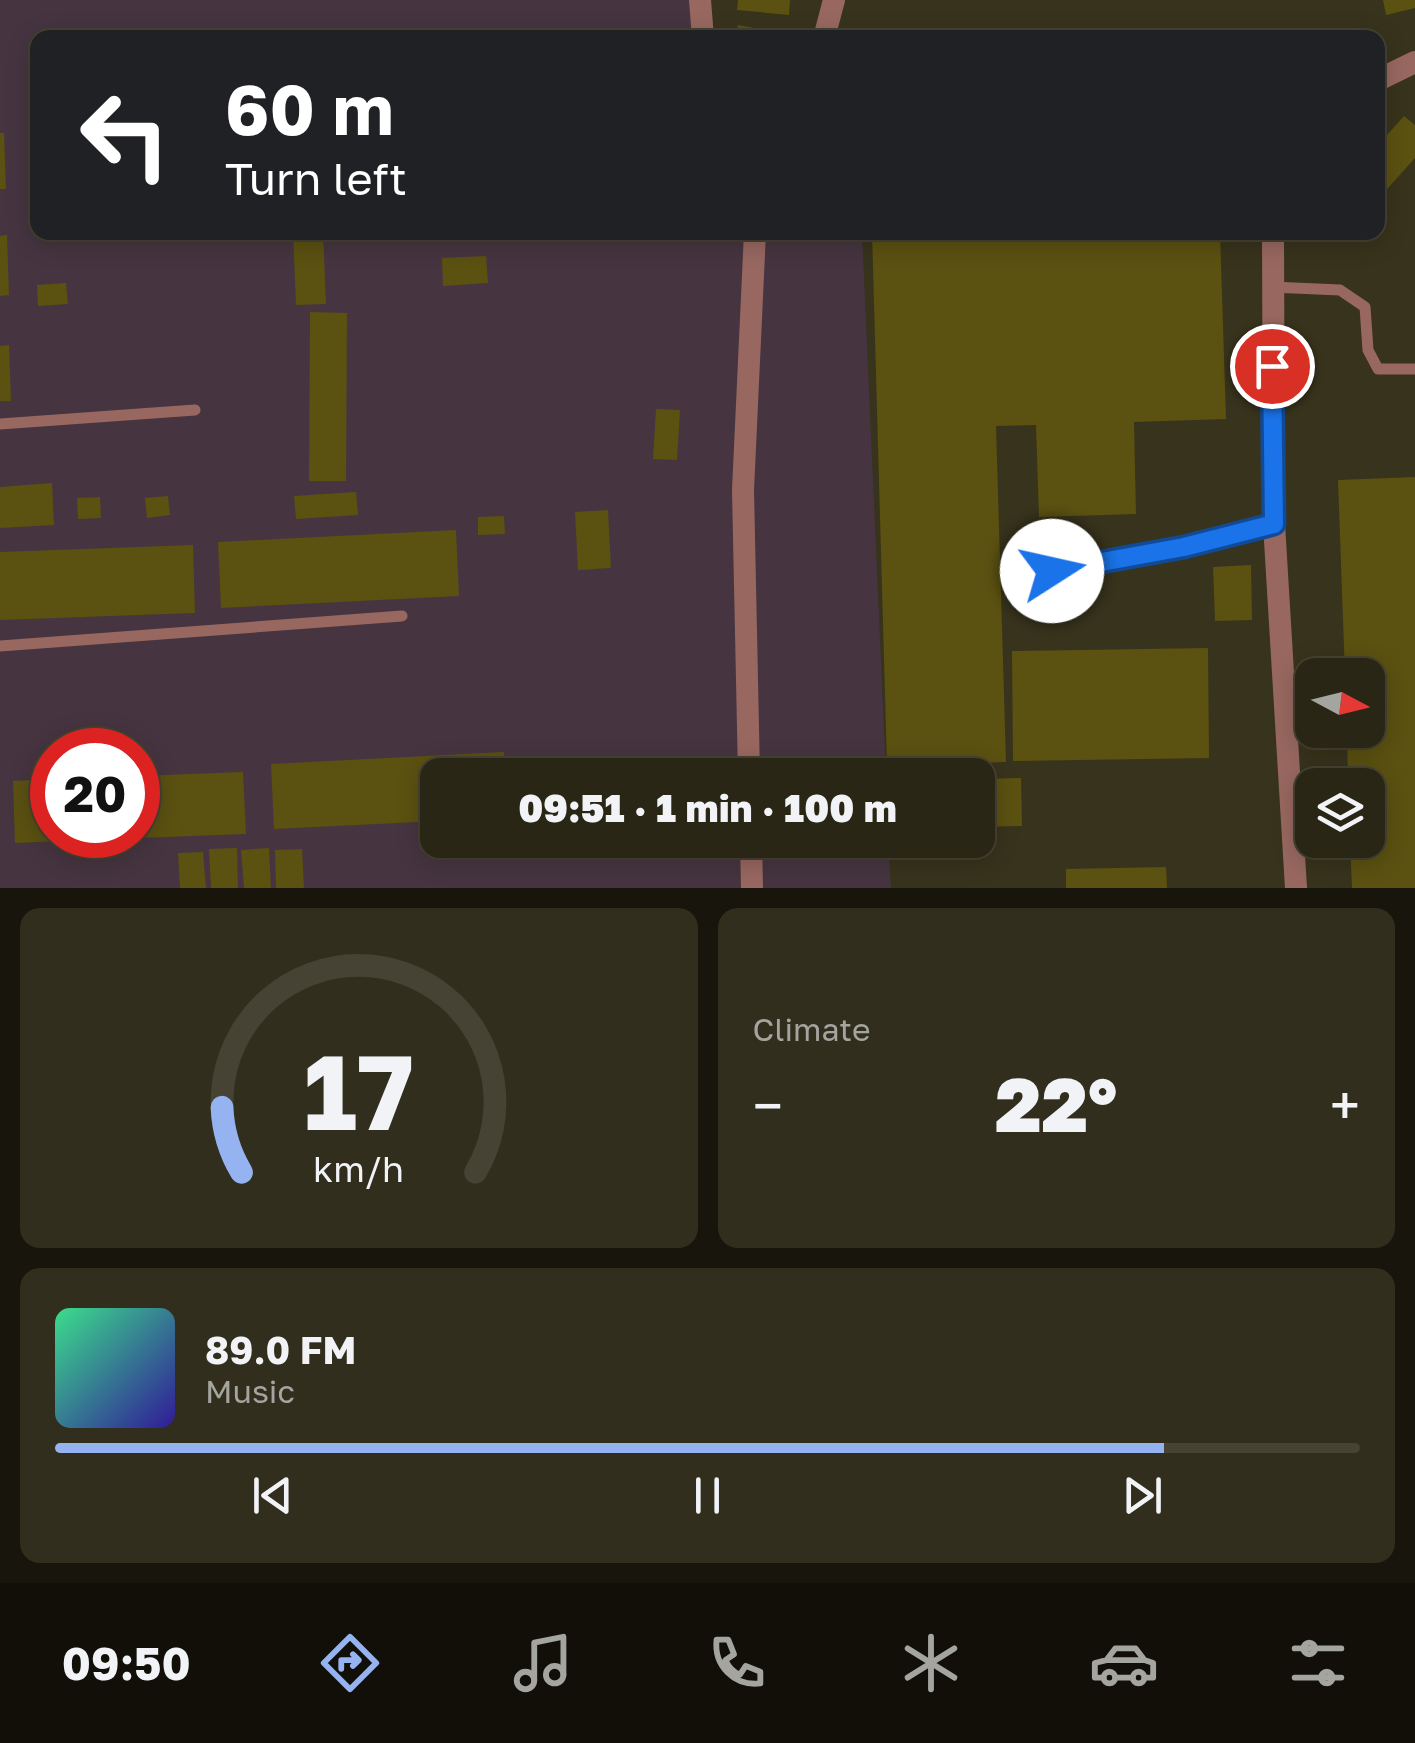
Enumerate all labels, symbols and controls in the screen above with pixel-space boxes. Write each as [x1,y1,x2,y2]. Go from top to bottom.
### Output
text: 60 m [225,66,394,150]
icon: left [60,70,190,200]
text: Turn left [225,151,407,205]
pin [1230,324,1315,409]
icon: arrive [1245,339,1300,394]
position arrow [1000,519,1104,623]
north arrow [1295,658,1385,748]
map controls [1295,658,1385,858]
speed limit sign: 20 [30,728,160,858]
button: layers [1295,768,1385,858]
text: 09:51 · 1 min · 100 m [518,785,897,830]
text: Climate [753,1010,871,1048]
text: 17 [304,1028,414,1153]
text: 22° [995,1058,1117,1149]
text: − [753,1072,783,1138]
text: + [1330,1072,1360,1138]
text: km/h [313,1147,404,1190]
text: 89.0 FM [205,1327,356,1372]
text: Music [205,1372,295,1410]
icon: previous [245,1468,300,1523]
icon: pause [680,1468,735,1523]
icon: next [1115,1468,1170,1523]
icon: directions [315,1628,385,1698]
icon: music [508,1628,578,1698]
icon: phone [702,1628,772,1698]
icon: climate [896,1628,966,1698]
icon: car [1089,1628,1159,1698]
icon: filters [1283,1628,1353,1698]
text: 09:50 [62,1636,191,1690]

